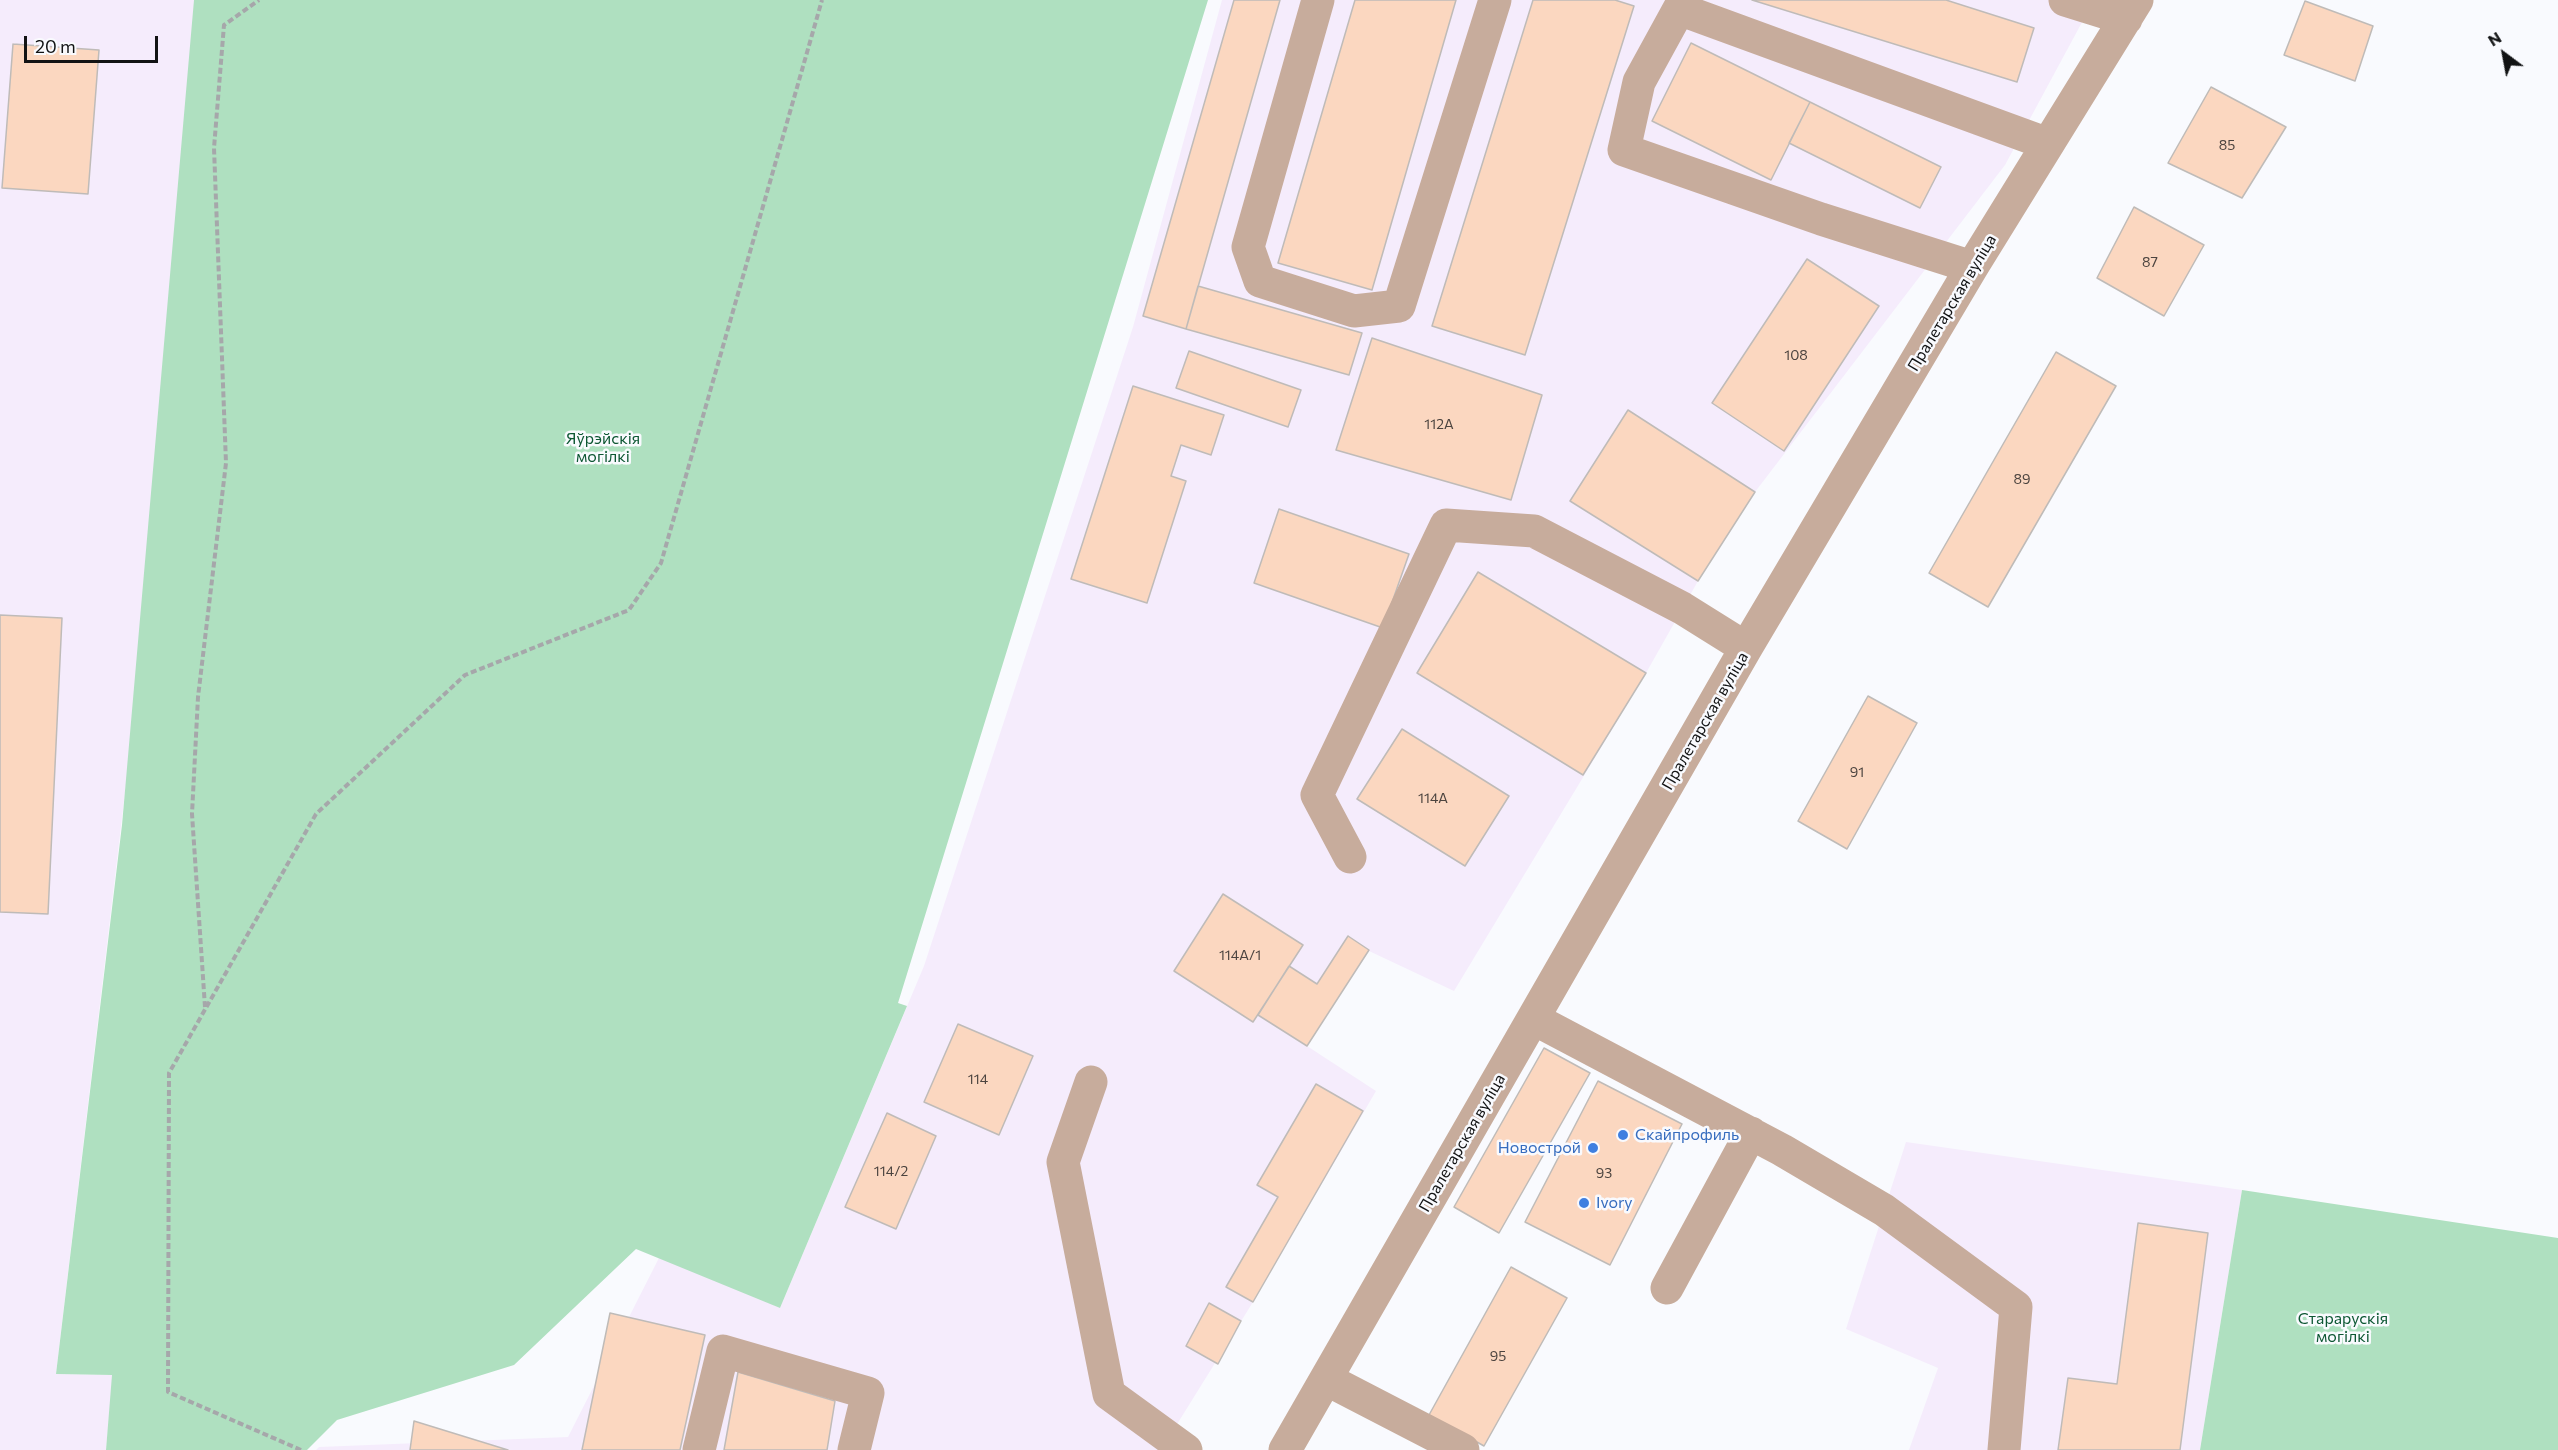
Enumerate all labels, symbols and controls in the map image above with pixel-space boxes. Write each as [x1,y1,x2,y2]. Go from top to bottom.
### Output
scale bar [27,24,160,62]
north arrow [2474,24,2534,84]
text: N [2484,27,2504,50]
text: 20 m [35,35,76,57]
house number: 85 [2219,137,2235,153]
street label: Пралетарская вуліца [1904,231,2000,375]
house number: 87 [2142,254,2158,270]
house number: 108 [1784,347,1808,363]
house number: 112А [1424,416,1454,432]
park label: Яўрэйскія могілкі [566,429,640,467]
house number: 89 [2014,471,2030,487]
street label: Пралетарская вуліца [1658,649,1752,793]
house number: 91 [1850,764,1864,780]
house number: 114А [1418,790,1448,806]
house number: 114А/1 [1219,947,1261,963]
house number: 114 [968,1071,988,1087]
street label: Пралетарская вуліца [1415,1071,1509,1215]
place label: Скайпрофиль [1635,1125,1739,1145]
marker: Скайпрофиль [1616,1128,1630,1142]
place label: Новострой [1498,1138,1581,1158]
marker: Новострой [1586,1141,1600,1155]
house number: 114/2 [874,1163,908,1179]
house number: 93 [1596,1165,1612,1181]
place label: Ivory [1596,1193,1633,1213]
marker: Ivory [1577,1196,1591,1210]
park label: Старарускія могілкі [2298,1309,2388,1347]
house number: 95 [1490,1348,1506,1364]

